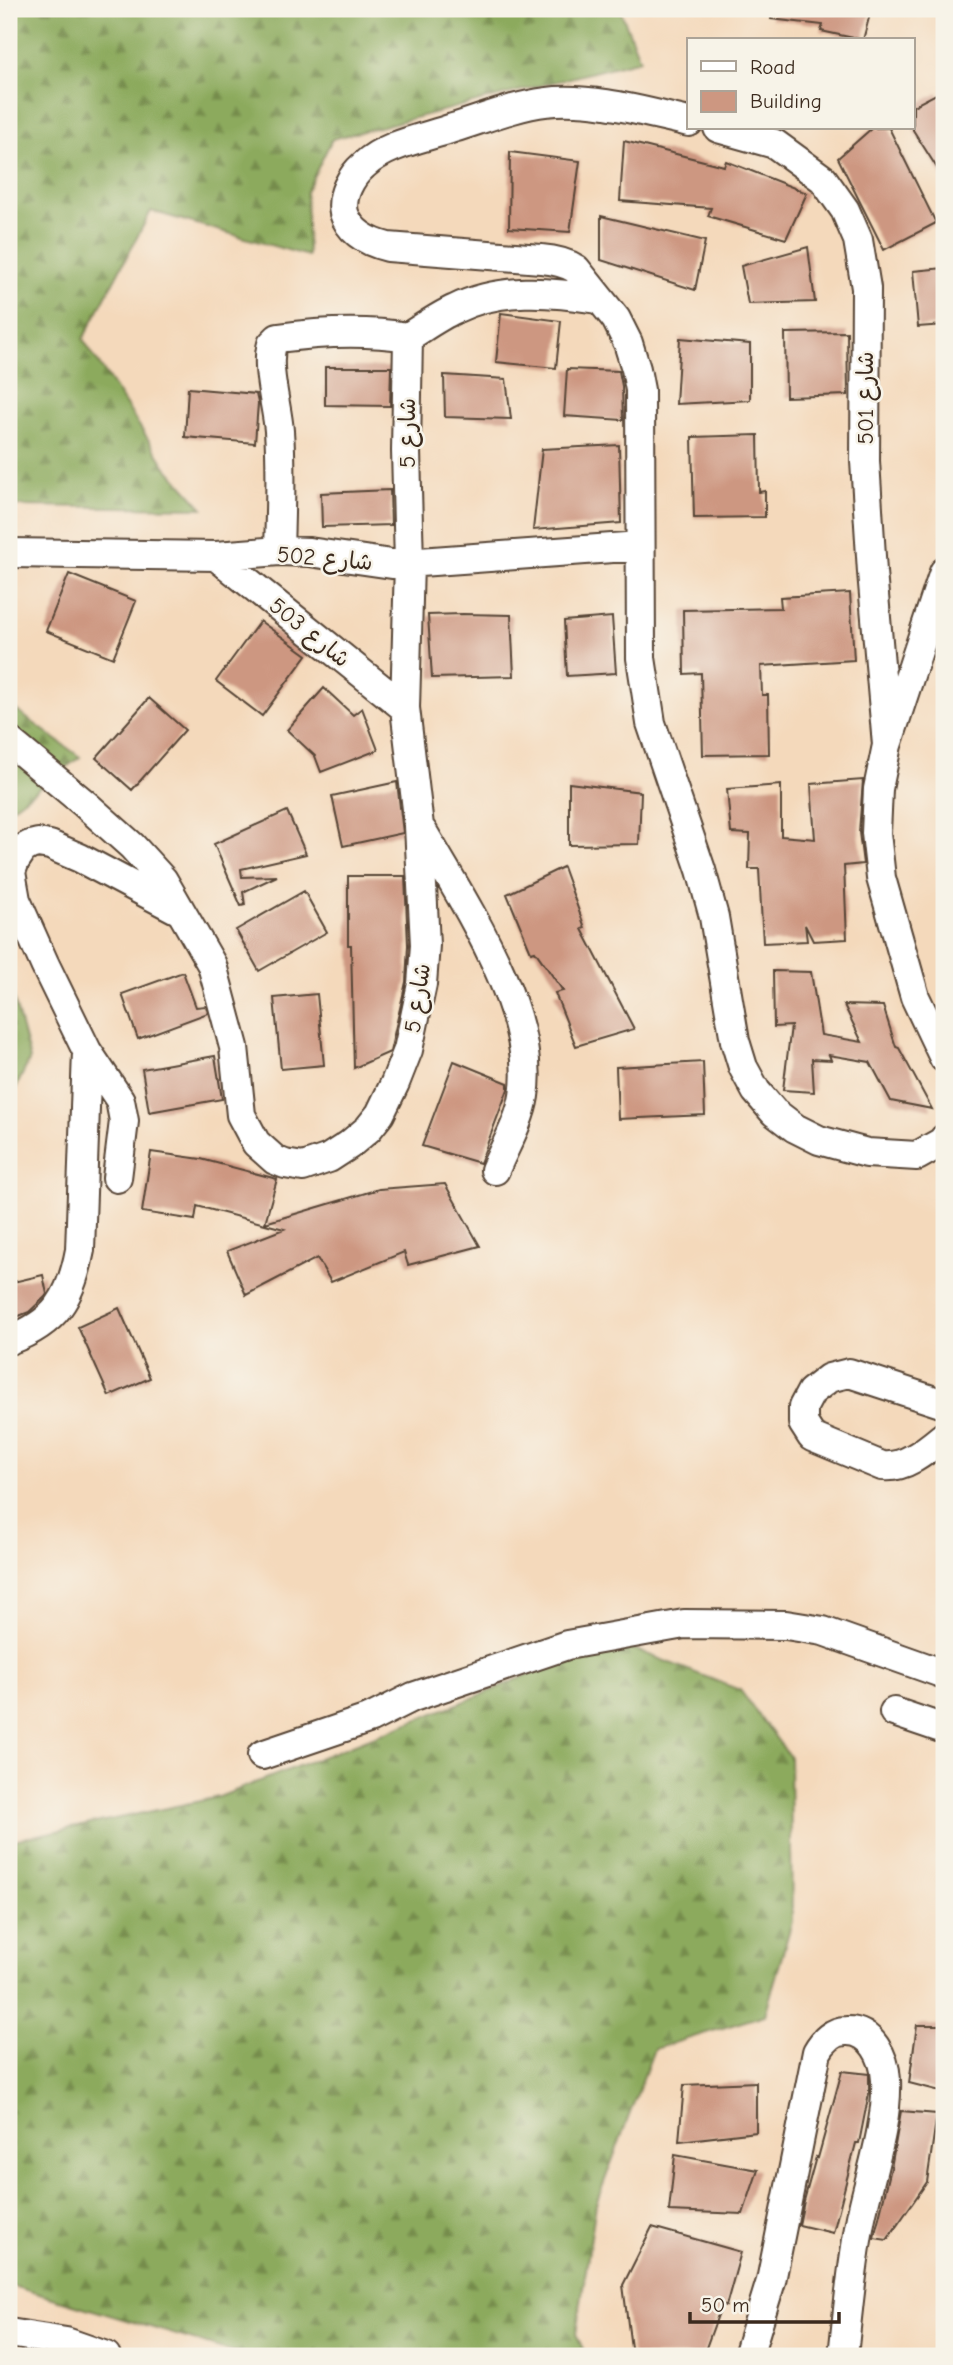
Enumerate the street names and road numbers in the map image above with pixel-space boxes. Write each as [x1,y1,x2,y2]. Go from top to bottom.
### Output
street label: شارع 501 [852,351,881,445]
street label: شارع 5 [394,398,423,468]
street label: شارع 502 [276,541,374,578]
street label: شارع 503 [263,592,355,675]
street label: شارع 5 [399,961,438,1035]

